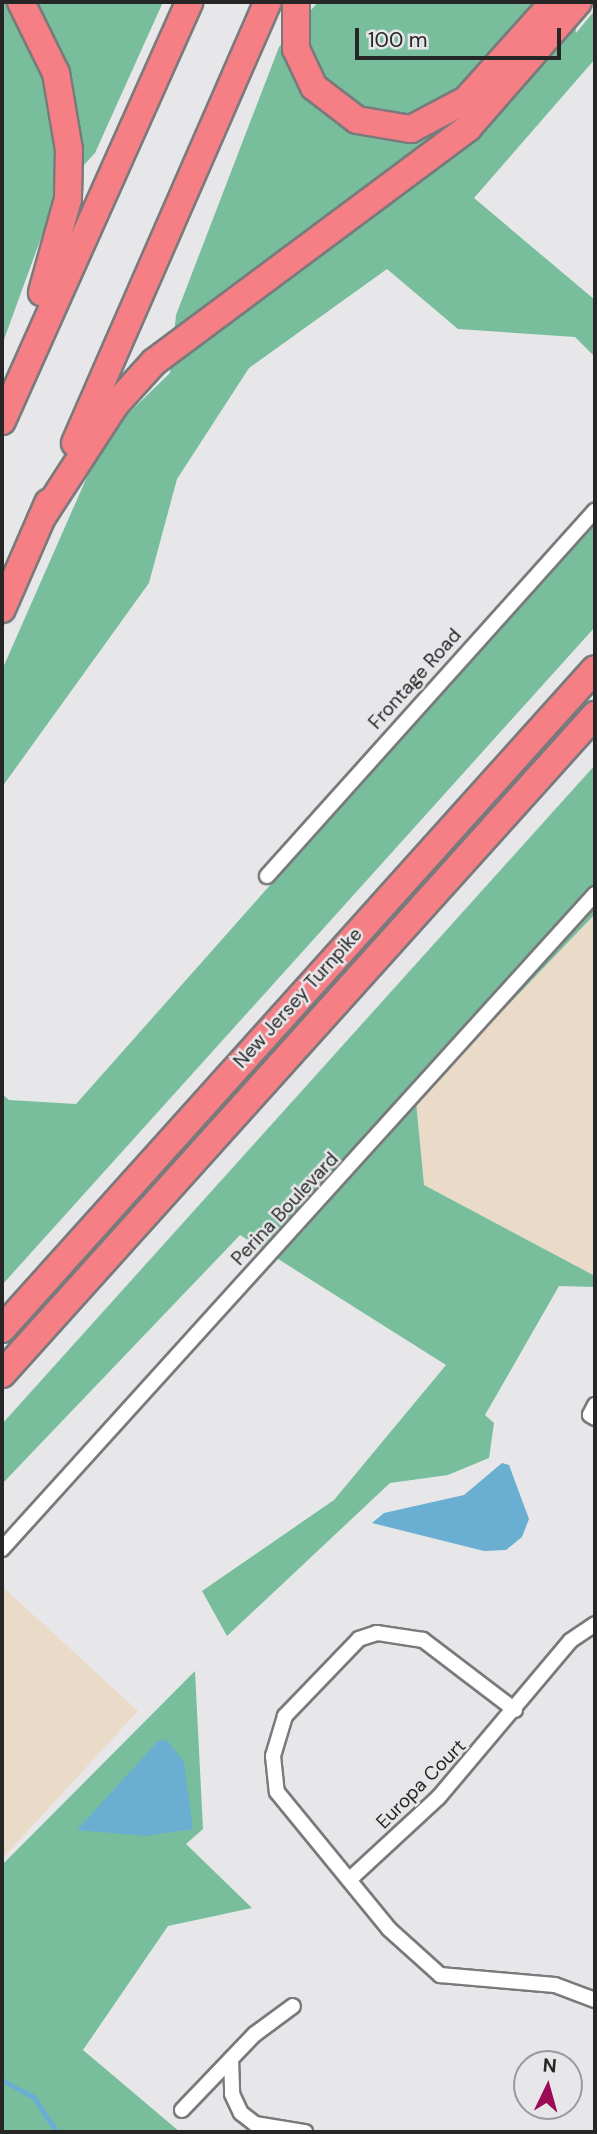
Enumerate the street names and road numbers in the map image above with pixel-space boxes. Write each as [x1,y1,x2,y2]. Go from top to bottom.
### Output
street label: Frontage Road [364,624,466,734]
street label: New Jersey Turnpike [229,923,367,1073]
street label: Perina Boulevard [227,1148,343,1270]
street label: Europa Court [372,1735,470,1833]

